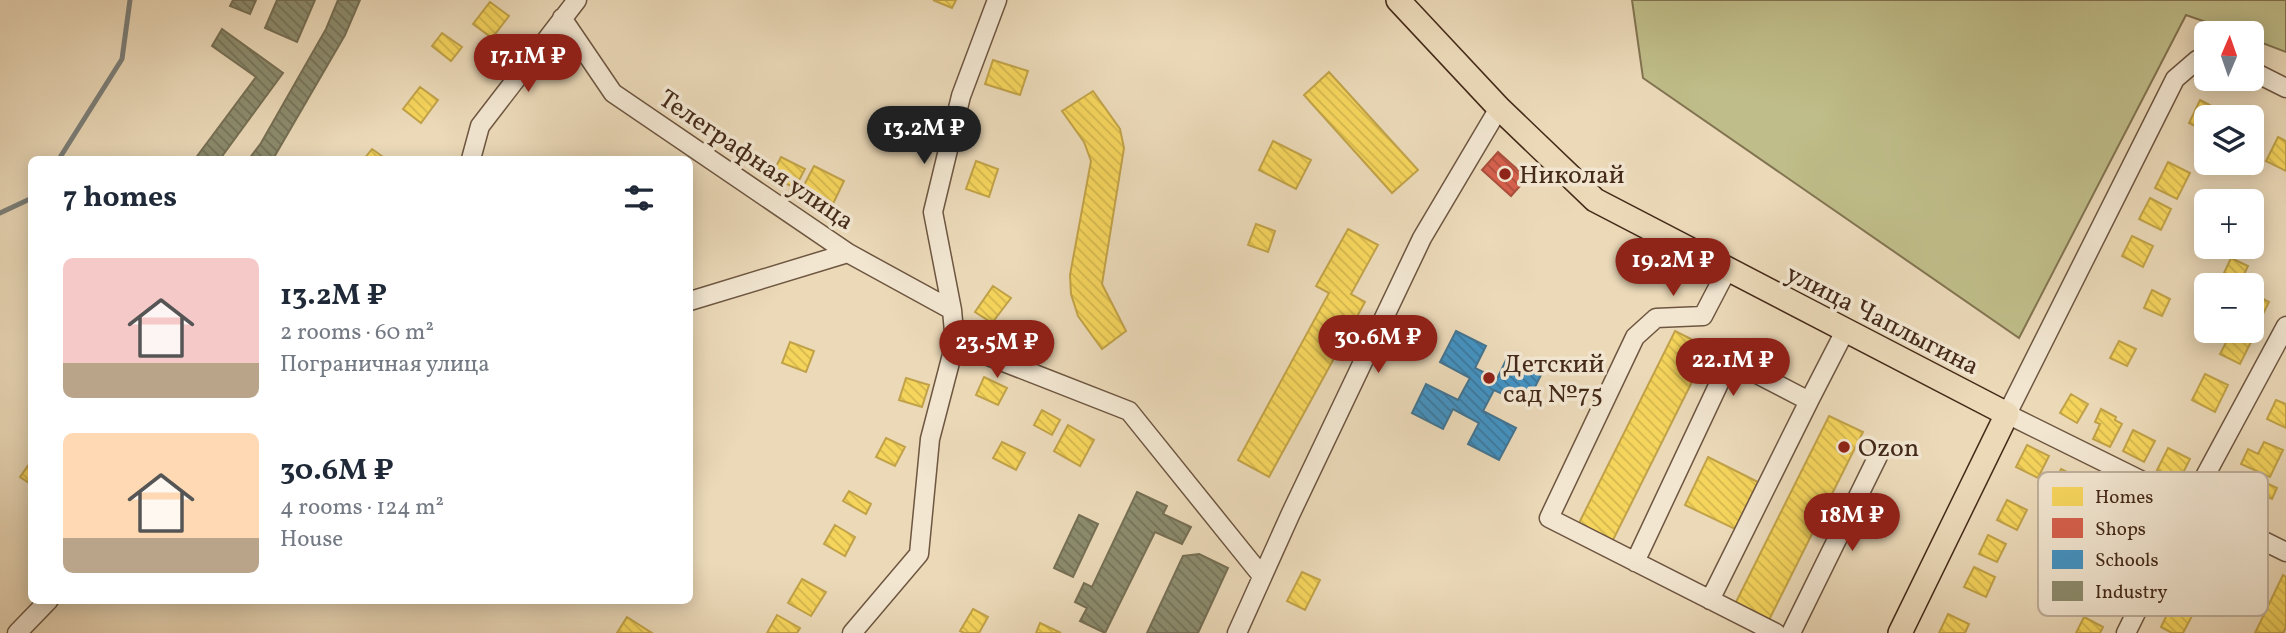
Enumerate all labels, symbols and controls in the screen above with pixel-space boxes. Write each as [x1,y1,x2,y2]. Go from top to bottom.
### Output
north arrow [2194,21,2264,91]
map controls [2194,21,2264,343]
pin: 17.1M ₽ [463,34,593,94]
text: 17.1M ₽ [490,41,566,73]
street label: Телеграфная улица [651,82,861,240]
button: layers [2194,105,2264,175]
pin: 13.2M ₽ [859,106,989,166]
text: 13.2M ₽ [883,113,965,145]
place label: Николай [1519,158,1625,194]
marker: Николай [1497,166,1513,182]
text: 7 homes [63,177,177,219]
icon: filters [620,179,658,217]
button: + [2194,189,2264,259]
pin: 19.2M ₽ [1608,238,1738,298]
text: 19.2M ₽ [1631,245,1715,277]
street label: улица Чаплыгина [1779,257,1985,385]
button: − [2194,273,2264,343]
text: 13.2M ₽ [280,275,387,317]
icon: home [119,286,203,370]
pin: 30.6M ₽ [1313,316,1443,375]
text: 2 rooms · 60 m² [280,317,434,349]
pin: 23.5M ₽ [932,320,1062,380]
text: 30.6M ₽ [1334,322,1422,354]
text: 23.5M ₽ [955,327,1039,359]
pin: 22.1M ₽ [1668,338,1798,398]
text: 22.1M ₽ [1692,345,1774,377]
place label: Детский сад №75 [1503,347,1604,413]
text: Пограничная улица [280,349,490,381]
marker: Детский сад №75 [1481,370,1497,386]
place label: Ozon [1858,431,1919,467]
marker: Ozon [1836,439,1852,455]
text: 30.6M ₽ [280,450,394,492]
icon: home [119,461,203,545]
legend [2038,472,2268,616]
text: Homes [2095,485,2153,511]
text: 4 rooms · 124 m² [280,492,444,524]
pin: 18M ₽ [1803,494,1901,553]
text: 18M ₽ [1820,500,1884,532]
text: Shops [2095,517,2146,543]
text: House [280,524,343,556]
text: Schools [2095,548,2159,574]
text: Industry [2095,580,2168,606]

